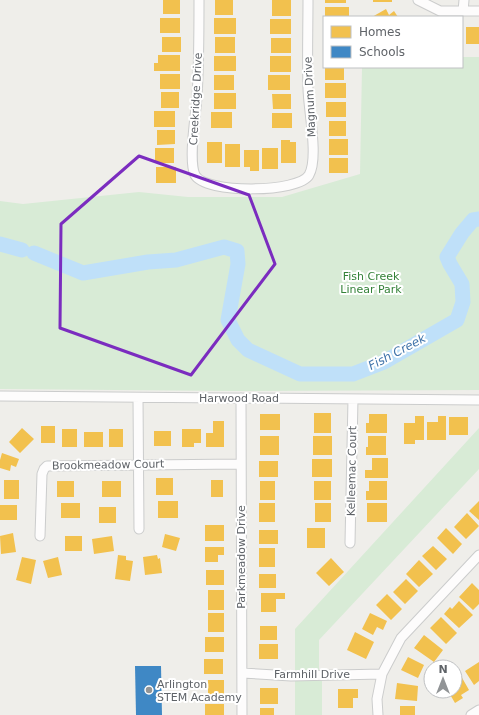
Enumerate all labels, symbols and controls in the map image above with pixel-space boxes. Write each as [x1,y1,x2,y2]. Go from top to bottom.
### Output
legend [323,16,463,68]
text: Homes [359,25,401,39]
text: Schools [359,45,405,59]
street label: Creekridge Drive [187,52,205,146]
street label: Magnum Drive [301,56,319,138]
park label: Fish Creek Linear Park [340,270,402,296]
water label: Fish Creek [366,331,429,373]
street label: Harwood Road [199,392,279,405]
street label: Kelleemac Court [345,425,359,516]
street label: Brookmeadow Court [52,458,165,472]
street label: Parkmeadow Drive [235,505,248,609]
north arrow [423,659,463,699]
text: N [438,663,448,676]
street label: Farmhill Drive [274,668,350,681]
place label: Arlington STEM Academy [157,678,242,704]
marker: Arlington STEM Academy [144,685,154,695]

